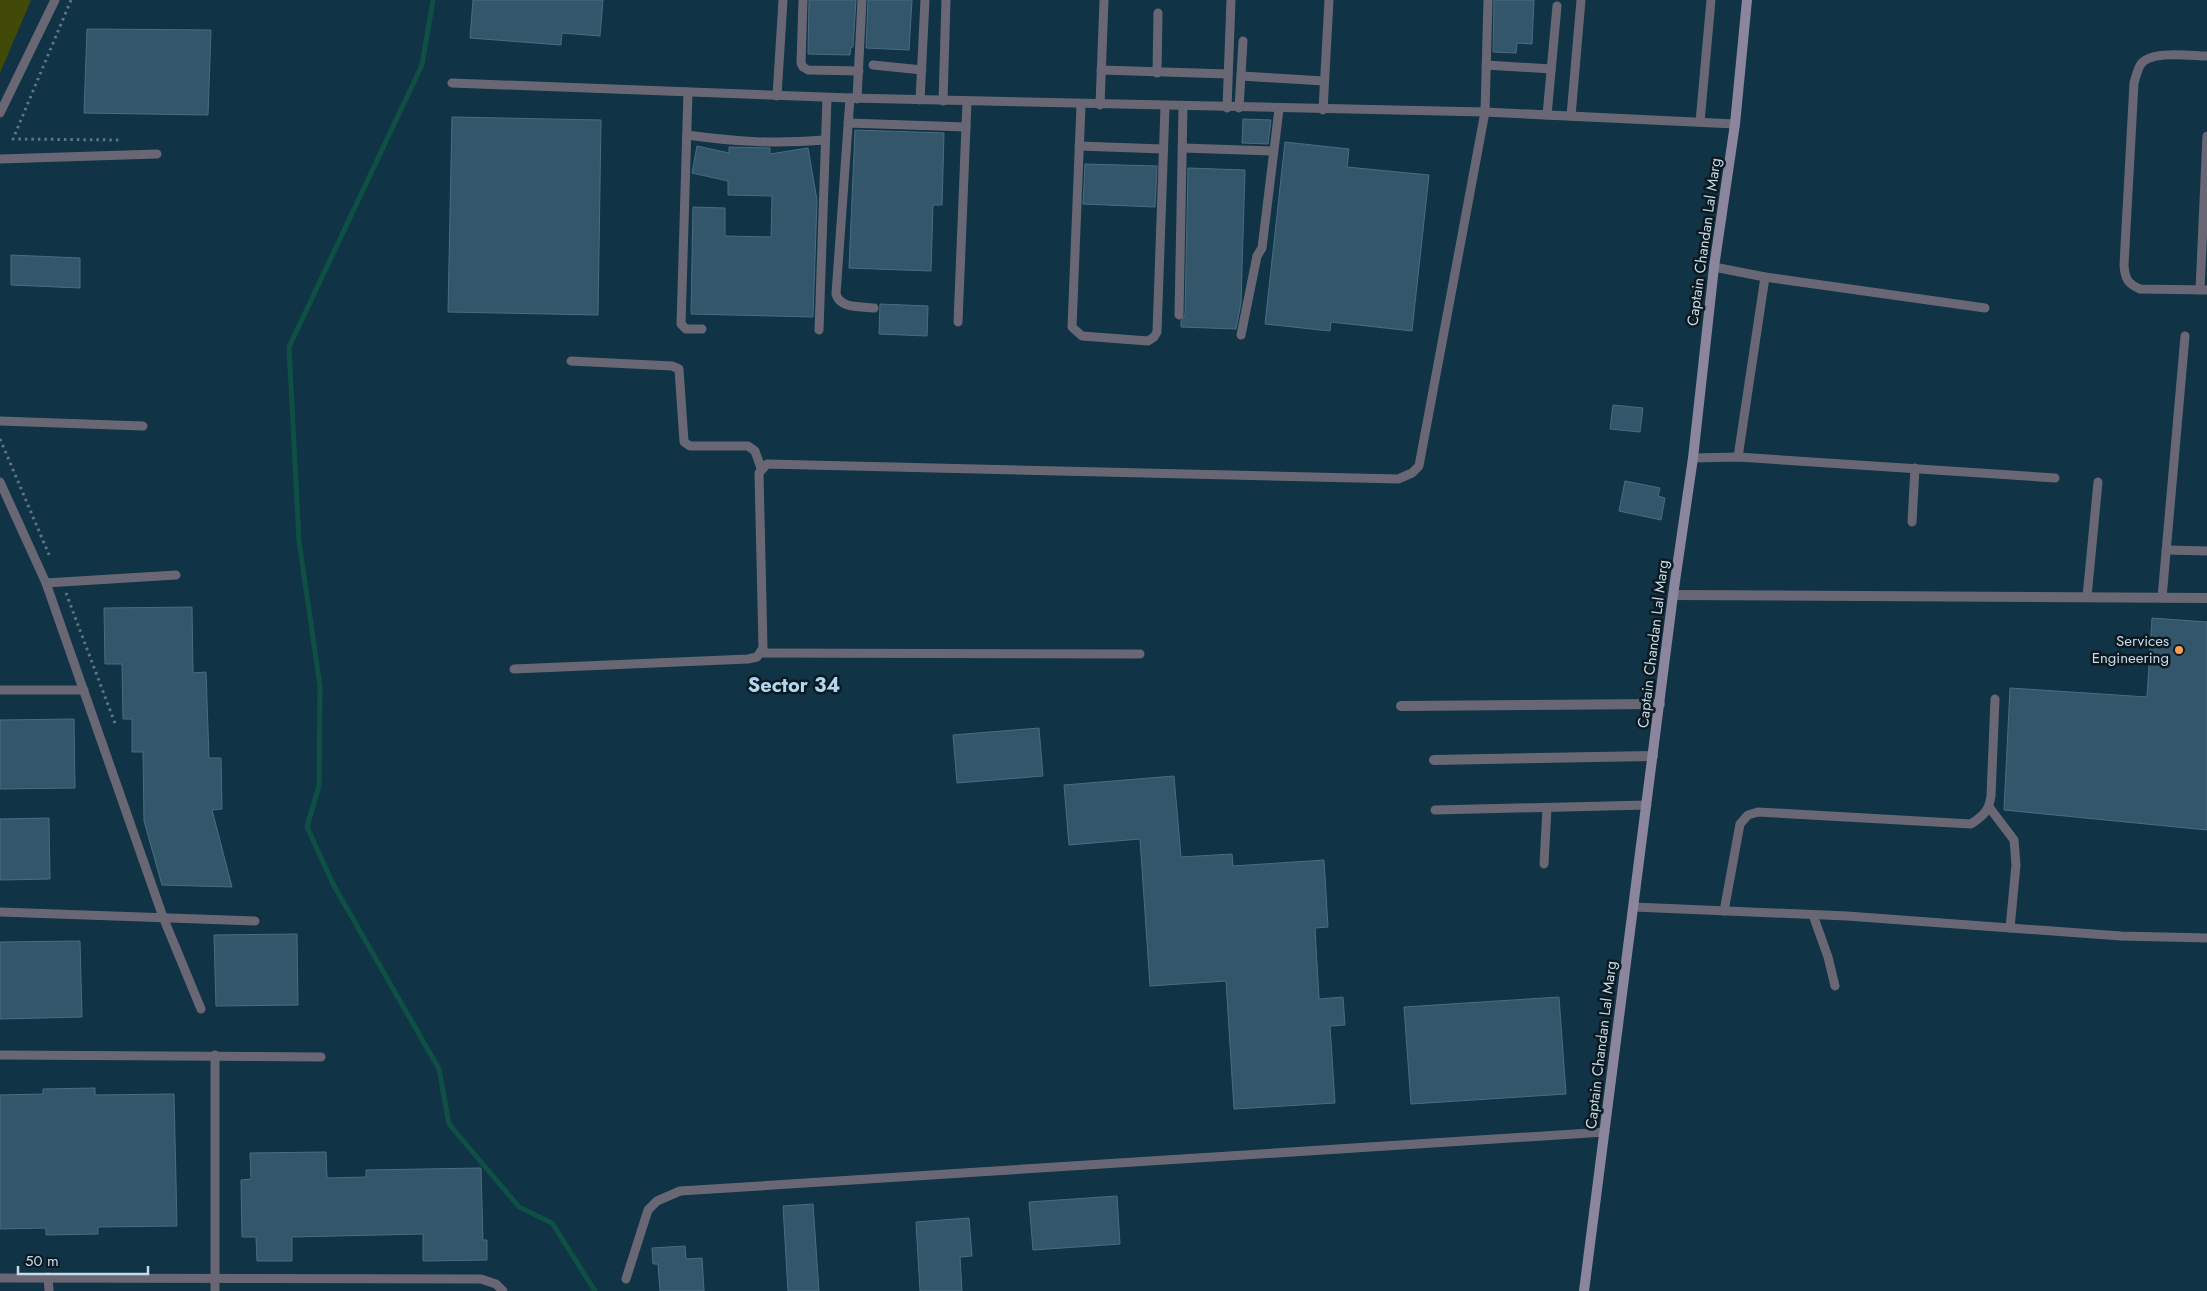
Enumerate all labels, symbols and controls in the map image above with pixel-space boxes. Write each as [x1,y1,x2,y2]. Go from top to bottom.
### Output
street label: Captain Chandan Lal Marg [1681,157,1727,327]
street label: Captain Chandan Lal Marg [1632,559,1674,729]
place label: Services Engineering [2092,630,2169,669]
marker: Services Engineering [2173,644,2185,656]
district label: Sector 34 [748,671,840,700]
street label: Captain Chandan Lal Marg [1580,960,1622,1130]
scale bar [18,1244,148,1276]
text: 50 m [25,1250,59,1272]

